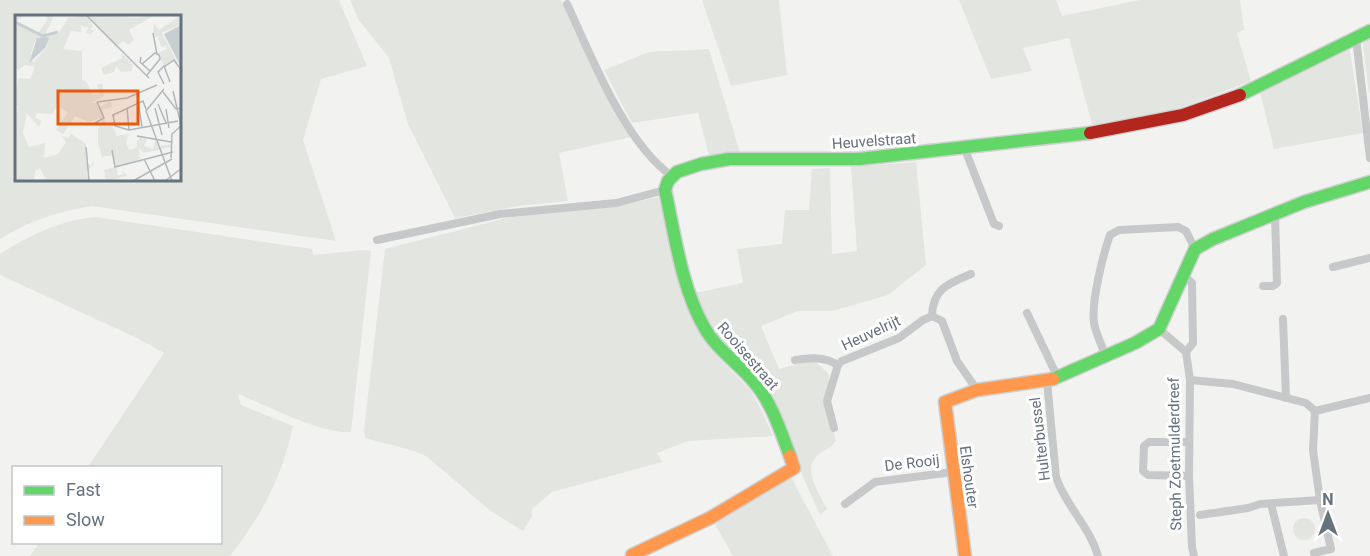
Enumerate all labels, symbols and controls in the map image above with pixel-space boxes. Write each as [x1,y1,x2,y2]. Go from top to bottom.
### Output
inset map [15,15,182,182]
street label: Heuvelstraat [831,129,917,153]
street label: Heuvelrijt [839,312,903,354]
street label: Rooisestraat [714,318,783,394]
street label: Steph Zoetmulderdreef [1165,376,1185,531]
street label: Hulterbussel [1026,396,1054,482]
street label: Elshouter [956,445,982,509]
street label: De Rooij [884,451,940,475]
legend [12,466,222,544]
text: Fast [66,479,101,500]
north arrow [1298,484,1358,544]
text: N [1322,490,1334,509]
text: Slow [66,509,105,530]

